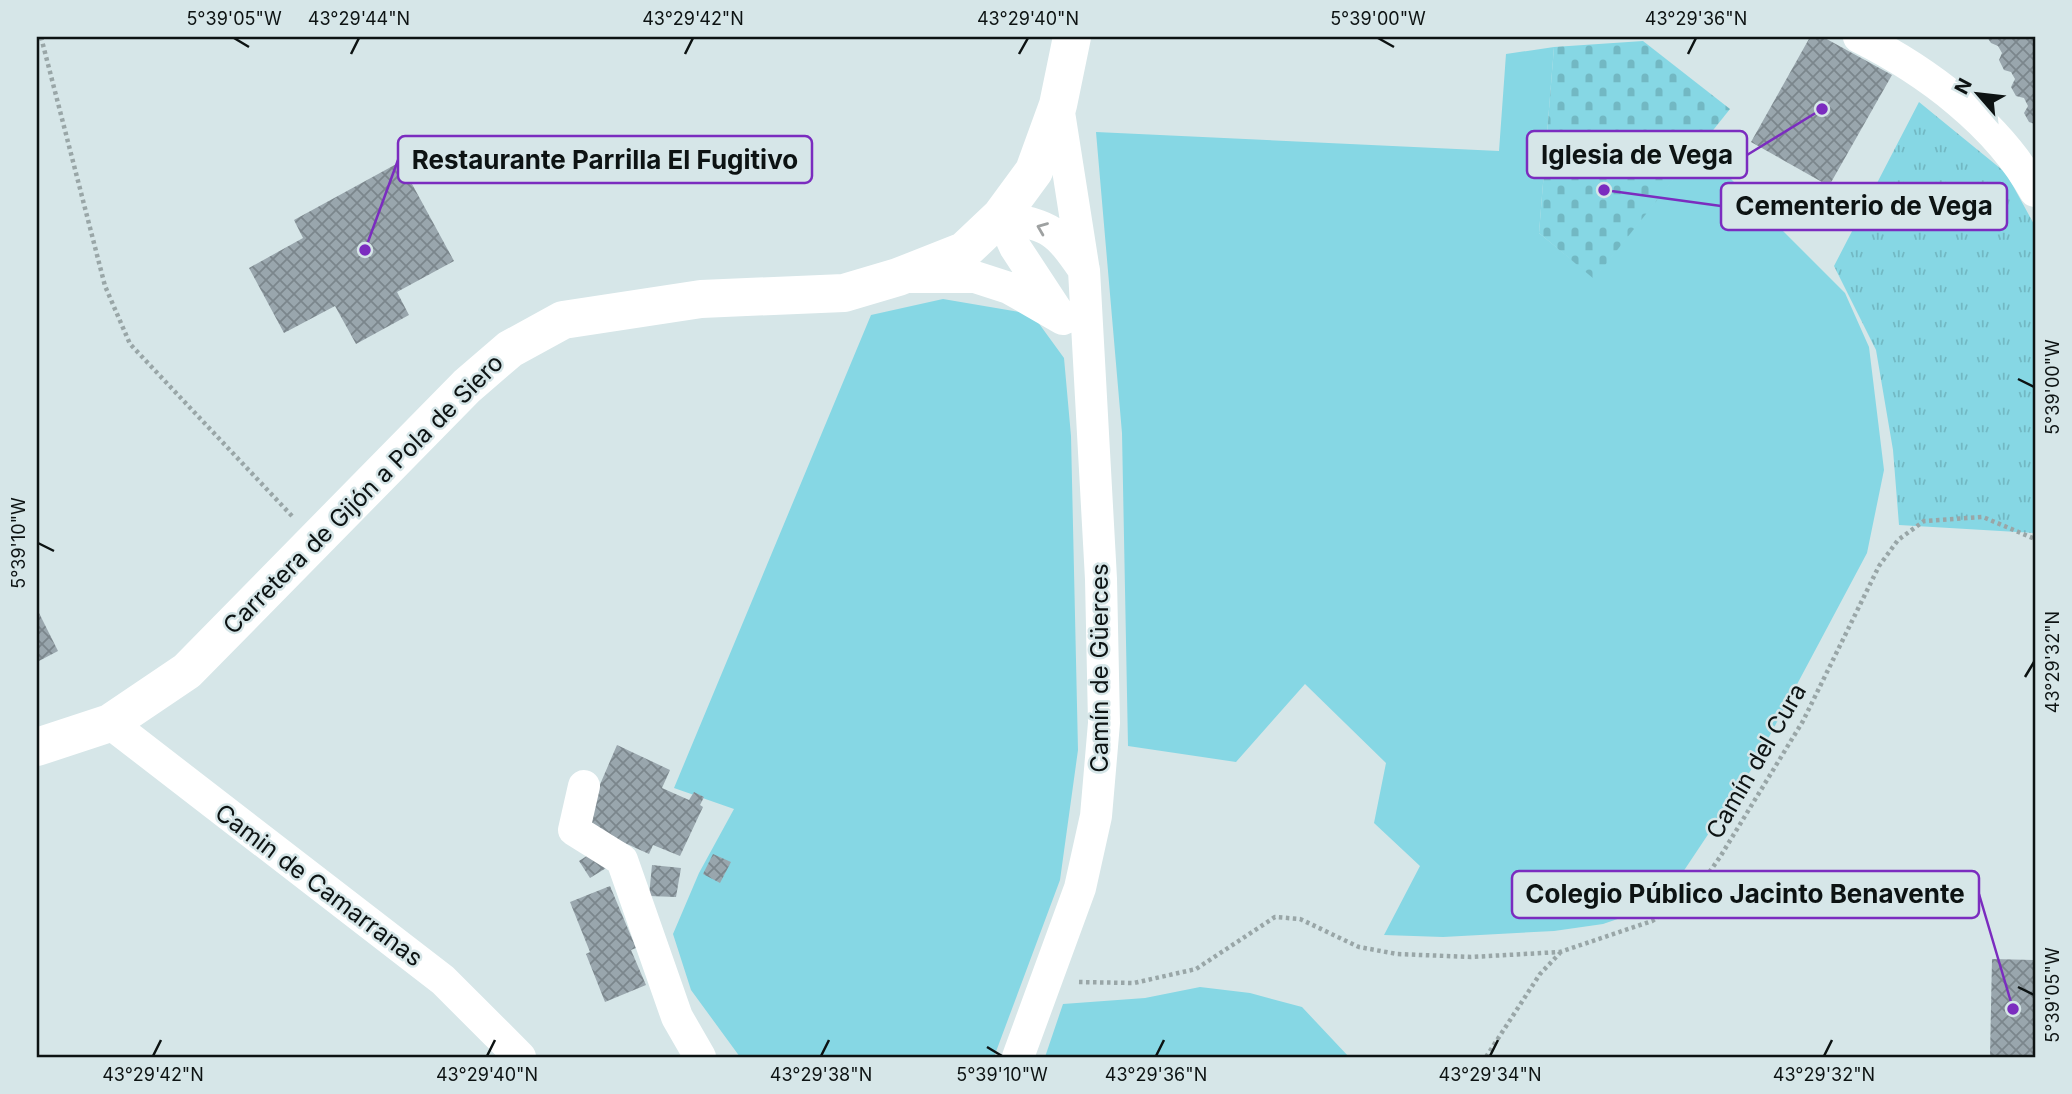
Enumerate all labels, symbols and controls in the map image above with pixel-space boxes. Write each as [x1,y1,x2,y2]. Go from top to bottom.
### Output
text: 5°39'05"W [186,8,282,29]
text: 43°29'44"N [308,8,410,29]
text: 43°29'42"N [642,8,744,29]
text: 43°29'40"N [977,8,1079,29]
text: 5°39'00"W [1330,8,1426,29]
text: 43°29'36"N [1645,8,1747,29]
north arrow [1942,60,2012,130]
text: N [1950,74,1977,98]
callout: Iglesia de Vega [1527,131,1747,178]
callout: Restaurante Parrilla El Fugitivo [398,136,812,183]
text: Iglesia de Vega [1541,139,1733,170]
text: Restaurante Parrilla El Fugitivo [412,144,798,175]
callout: Cementerio de Vega [1721,183,2007,230]
text: Cementerio de Vega [1735,190,1993,221]
one-way arrow [1037,222,1049,236]
text: 5°39'00"W [2042,339,2063,435]
street label: Carretera de Gijón a Pola de Siero [217,348,509,640]
text: 5°39'10"W [8,497,29,589]
street label: Camín de Güerces [1085,563,1114,773]
text: 43°29'32"N [2042,611,2063,713]
street label: Camín del Cura [1700,678,1812,844]
street label: Camin de Camarranas [210,798,428,972]
callout: Colegio Público Jacinto Benavente [1512,871,1979,918]
text: Colegio Público Jacinto Benavente [1525,878,1965,909]
text: 5°39'05"W [2042,947,2063,1043]
text: 43°29'42"N [102,1064,204,1085]
text: 43°29'40"N [436,1064,538,1085]
text: 43°29'38"N [770,1064,872,1085]
text: 5°39'10"W [956,1064,1048,1085]
text: 43°29'36"N [1105,1064,1207,1085]
text: 43°29'34"N [1439,1064,1541,1085]
text: 43°29'32"N [1773,1064,1875,1085]

